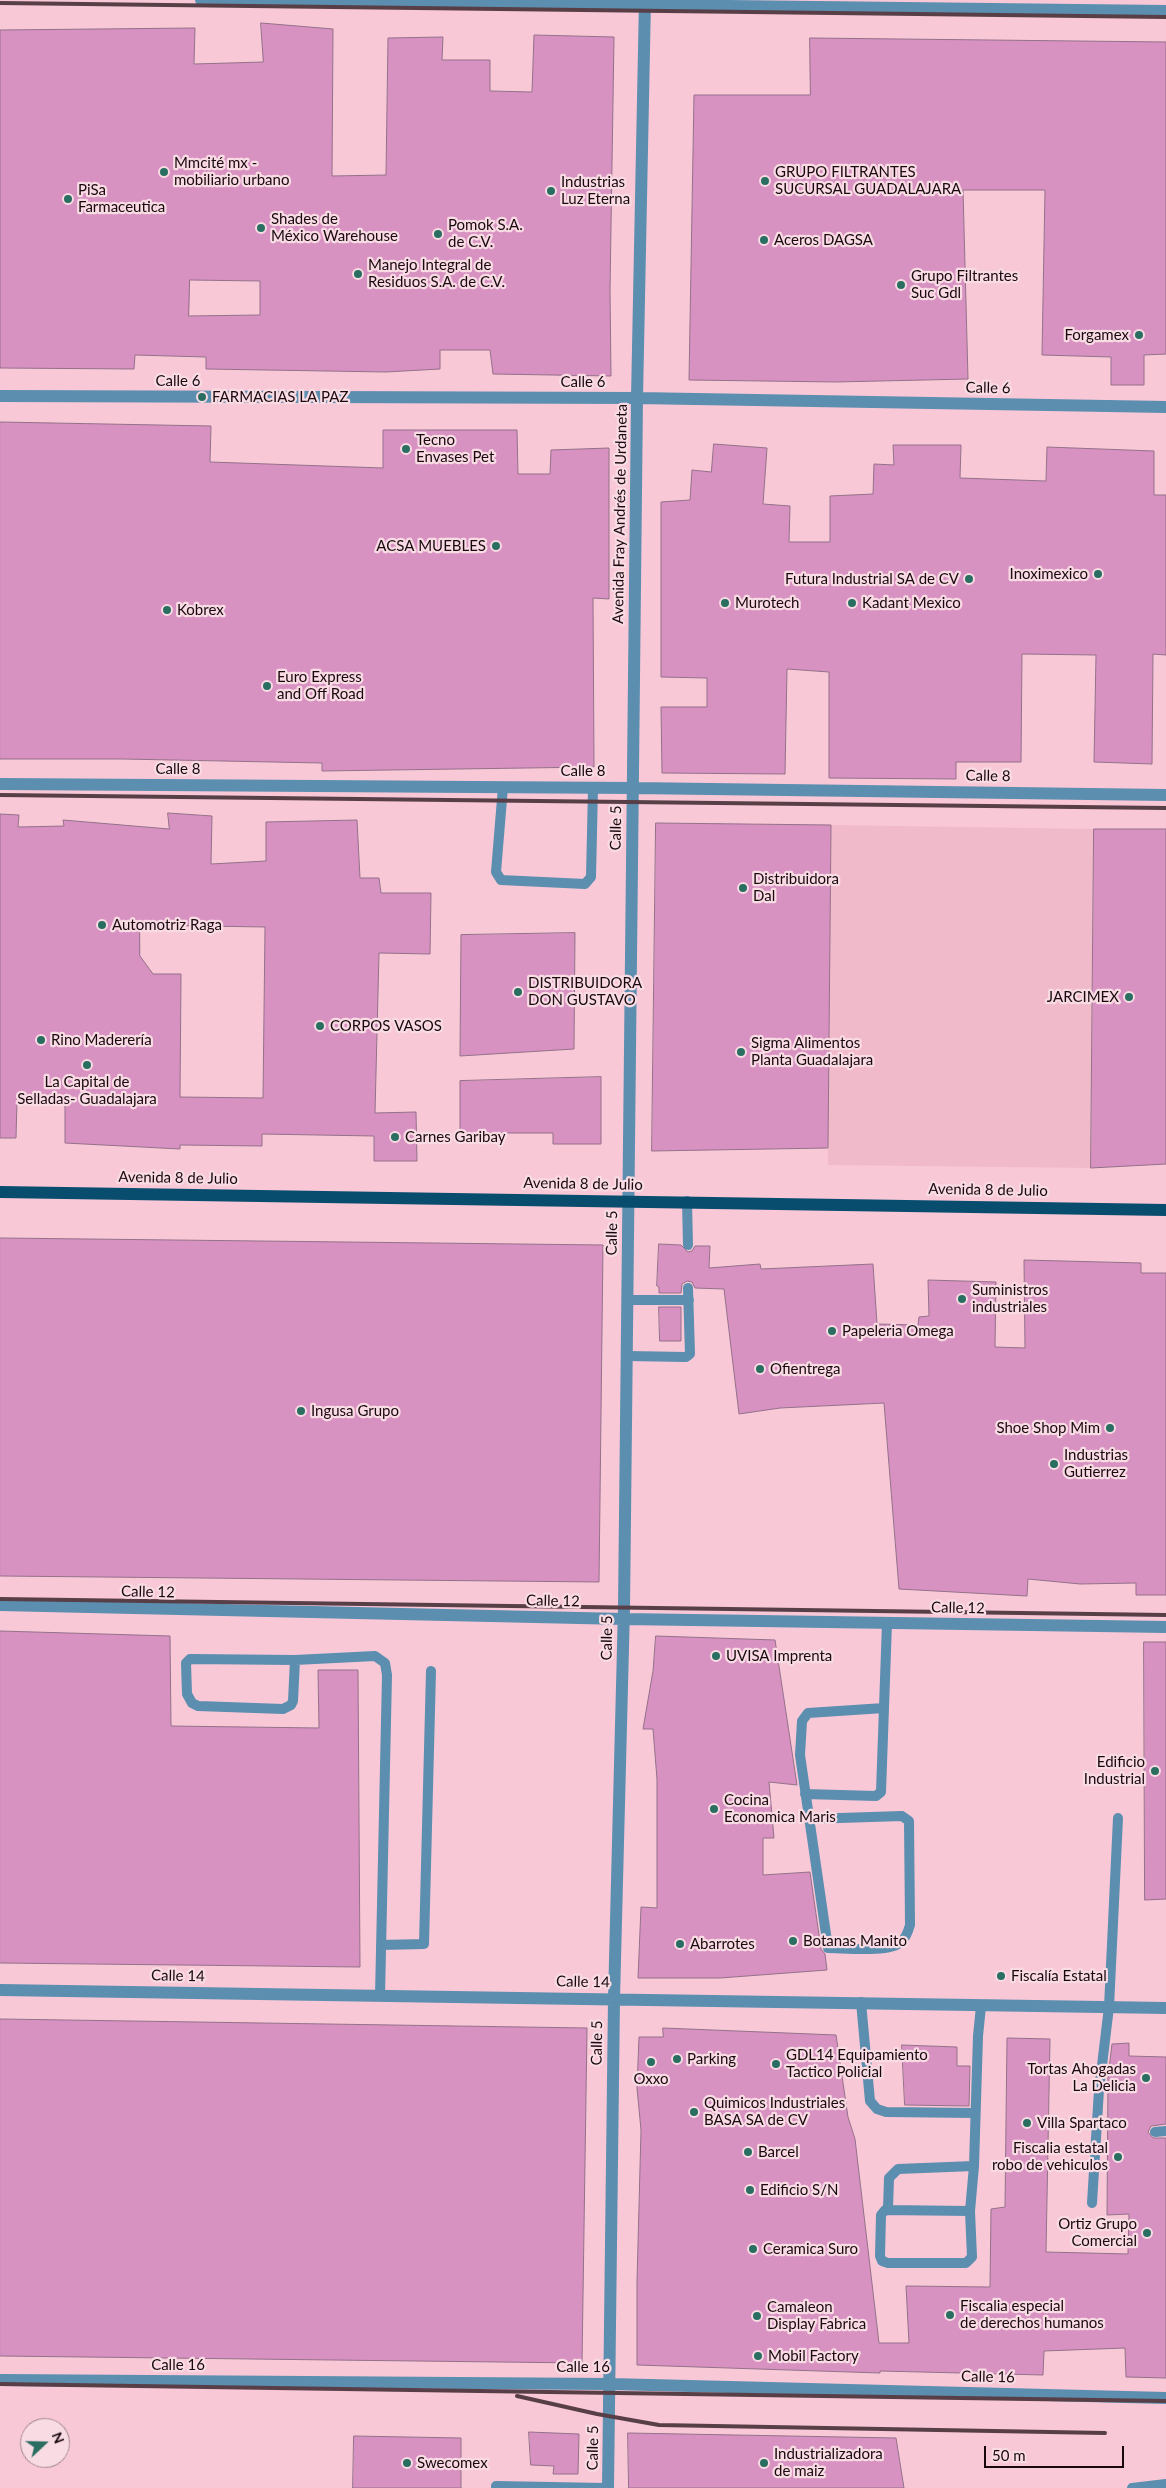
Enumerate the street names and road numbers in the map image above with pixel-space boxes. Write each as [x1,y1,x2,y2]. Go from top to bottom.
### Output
street label: Calle 6 [155,372,201,390]
street label: Calle 6 [560,373,606,391]
street label: Calle 6 [965,379,1011,397]
street label: Avenida Fray Andrés de Urdaneta [609,404,631,624]
street label: Calle 8 [155,760,201,778]
street label: Calle 8 [560,762,606,780]
street label: Calle 8 [965,767,1011,785]
street label: Calle 5 [607,805,625,851]
street label: Avenida 8 de Julio [118,1168,238,1188]
street label: Avenida 8 de Julio [523,1174,643,1194]
street label: Avenida 8 de Julio [928,1180,1048,1200]
street label: Calle 5 [603,1210,621,1256]
street label: Calle 12 [121,1583,175,1601]
street label: Calle 12 [526,1592,580,1610]
street label: Calle 12 [931,1599,985,1617]
street label: Calle 5 [598,1615,616,1661]
street label: Calle 14 [151,1967,205,1985]
street label: Calle 14 [556,1973,610,1991]
street label: Calle 5 [588,2020,606,2066]
street label: Calle 16 [151,2356,205,2374]
street label: Calle 16 [556,2358,610,2376]
street label: Calle 16 [961,2368,1015,2386]
street label: Calle 5 [584,2425,602,2471]

